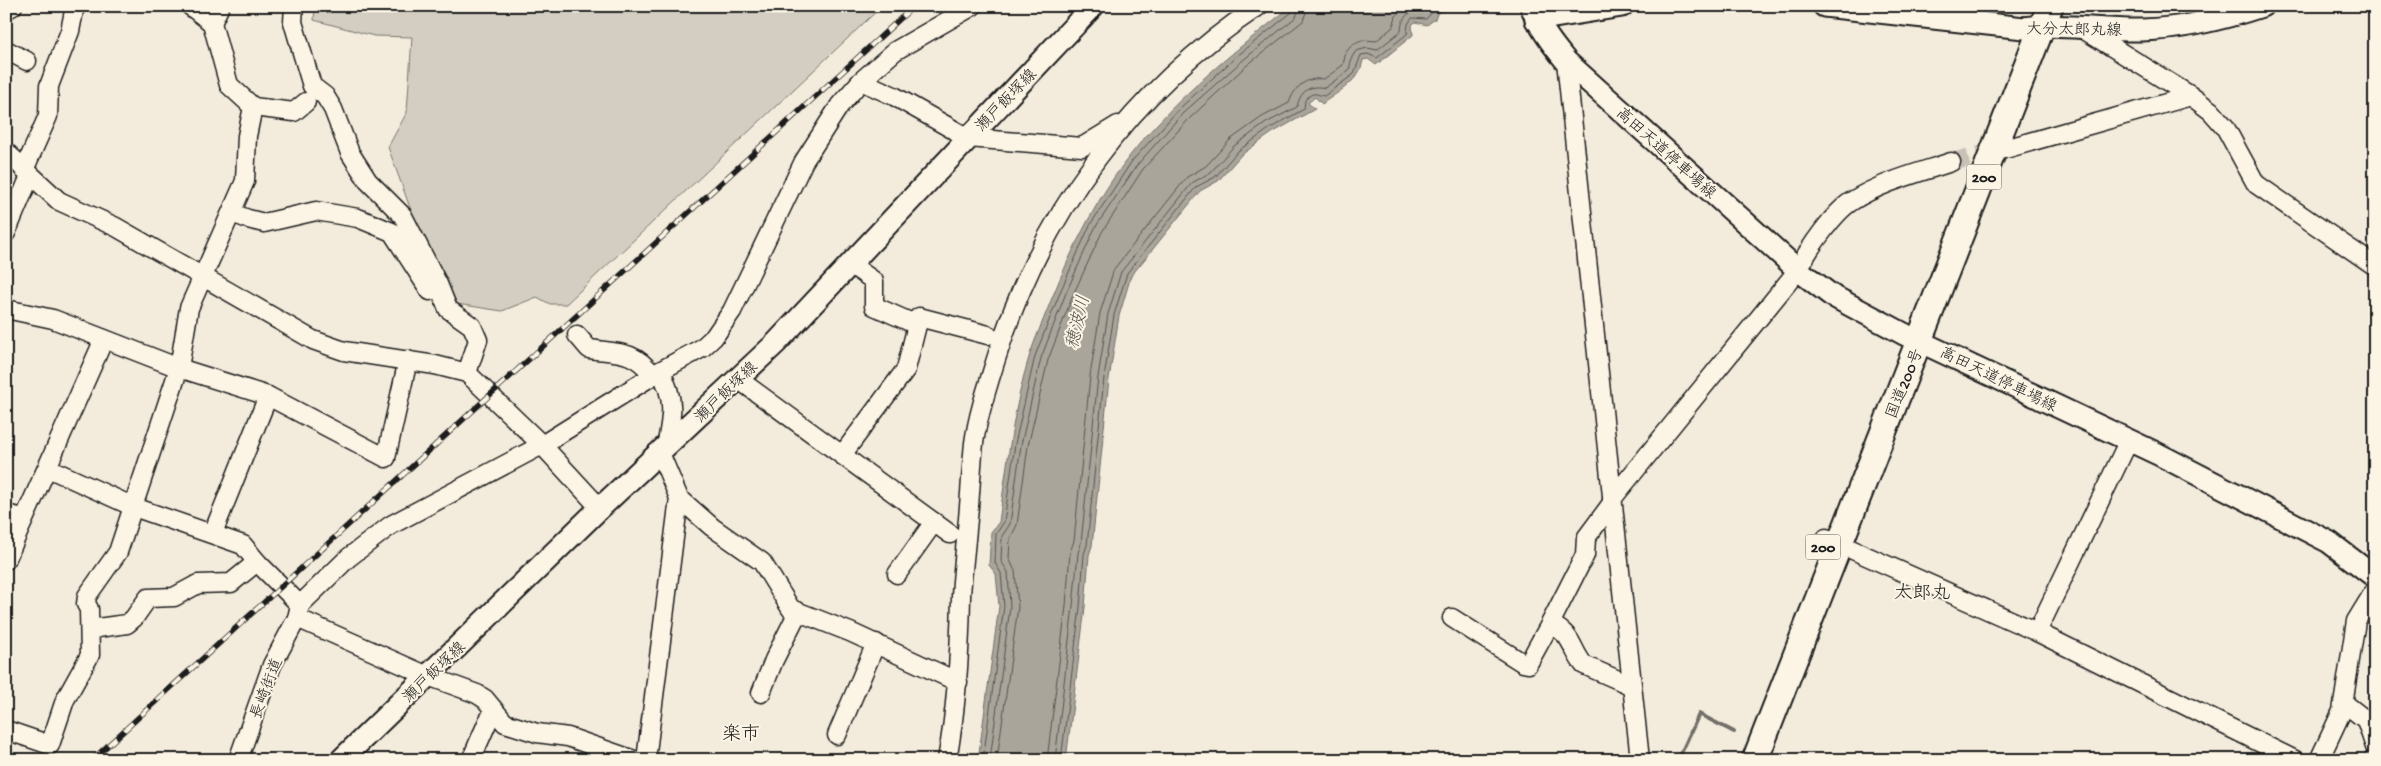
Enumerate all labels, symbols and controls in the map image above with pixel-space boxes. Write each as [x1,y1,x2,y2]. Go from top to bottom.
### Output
street label: 大分太郎丸線 [2026,19,2122,42]
street label: 瀬戸飯塚線 [971,65,1042,137]
street label: 高田天道停車場線 [1611,103,1720,204]
road number: 200 [1966,164,2002,190]
water label: 穂波川 [1062,294,1096,351]
street label: 高田天道停車場線 [1936,343,2060,418]
street label: 国道200号 [1883,346,1929,422]
street label: 瀬戸飯塚線 [691,357,763,428]
road number: 200 [1806,534,1840,560]
district label: 太郎丸 [1893,582,1951,606]
street label: 瀬戸飯塚線 [399,637,471,708]
street label: 長崎街道 [247,656,289,723]
district label: 楽市 [722,723,760,747]

